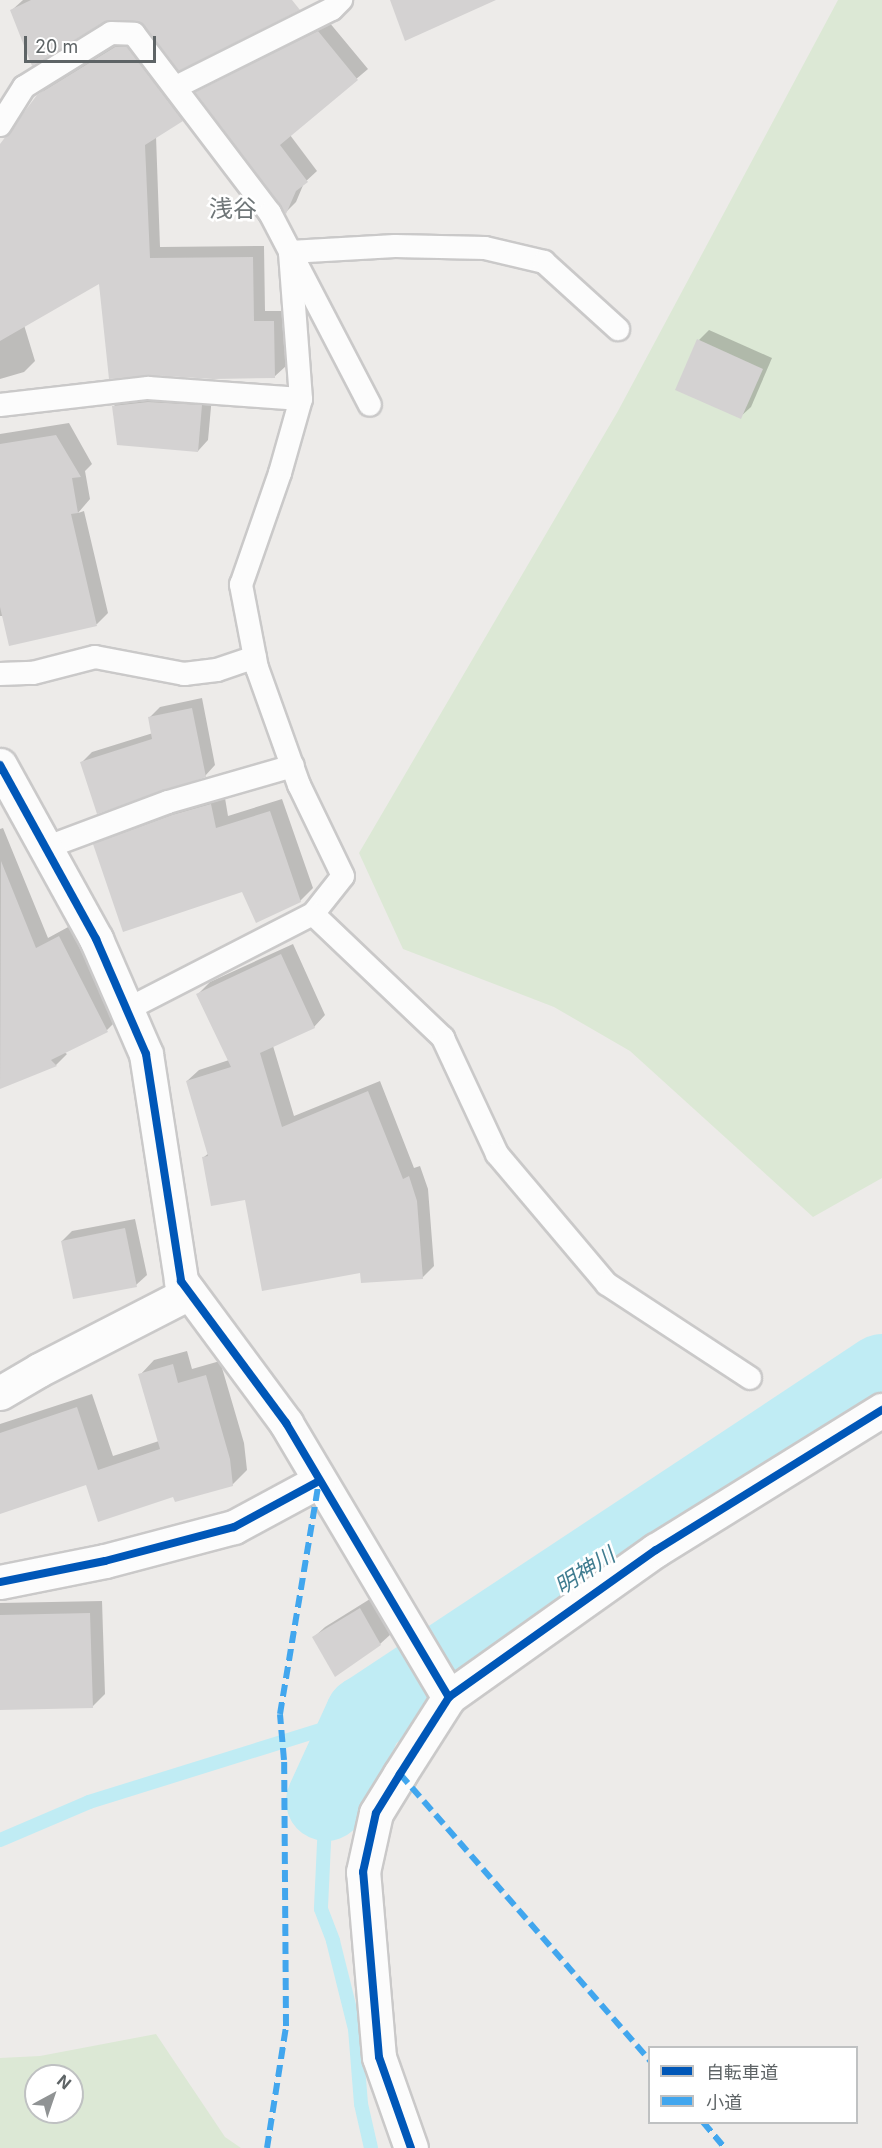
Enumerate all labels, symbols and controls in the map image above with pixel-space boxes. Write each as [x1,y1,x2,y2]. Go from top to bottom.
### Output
scale bar [27,24,159,62]
text: 20 m [35,36,78,57]
district label: 浅谷 [209,195,257,223]
water label: 明神川 [550,1542,620,1600]
legend [648,2046,858,2124]
text: 自転車道 [706,2062,778,2083]
north arrow [24,2064,84,2124]
text: N [53,2070,75,2093]
text: 小道 [706,2092,742,2113]

